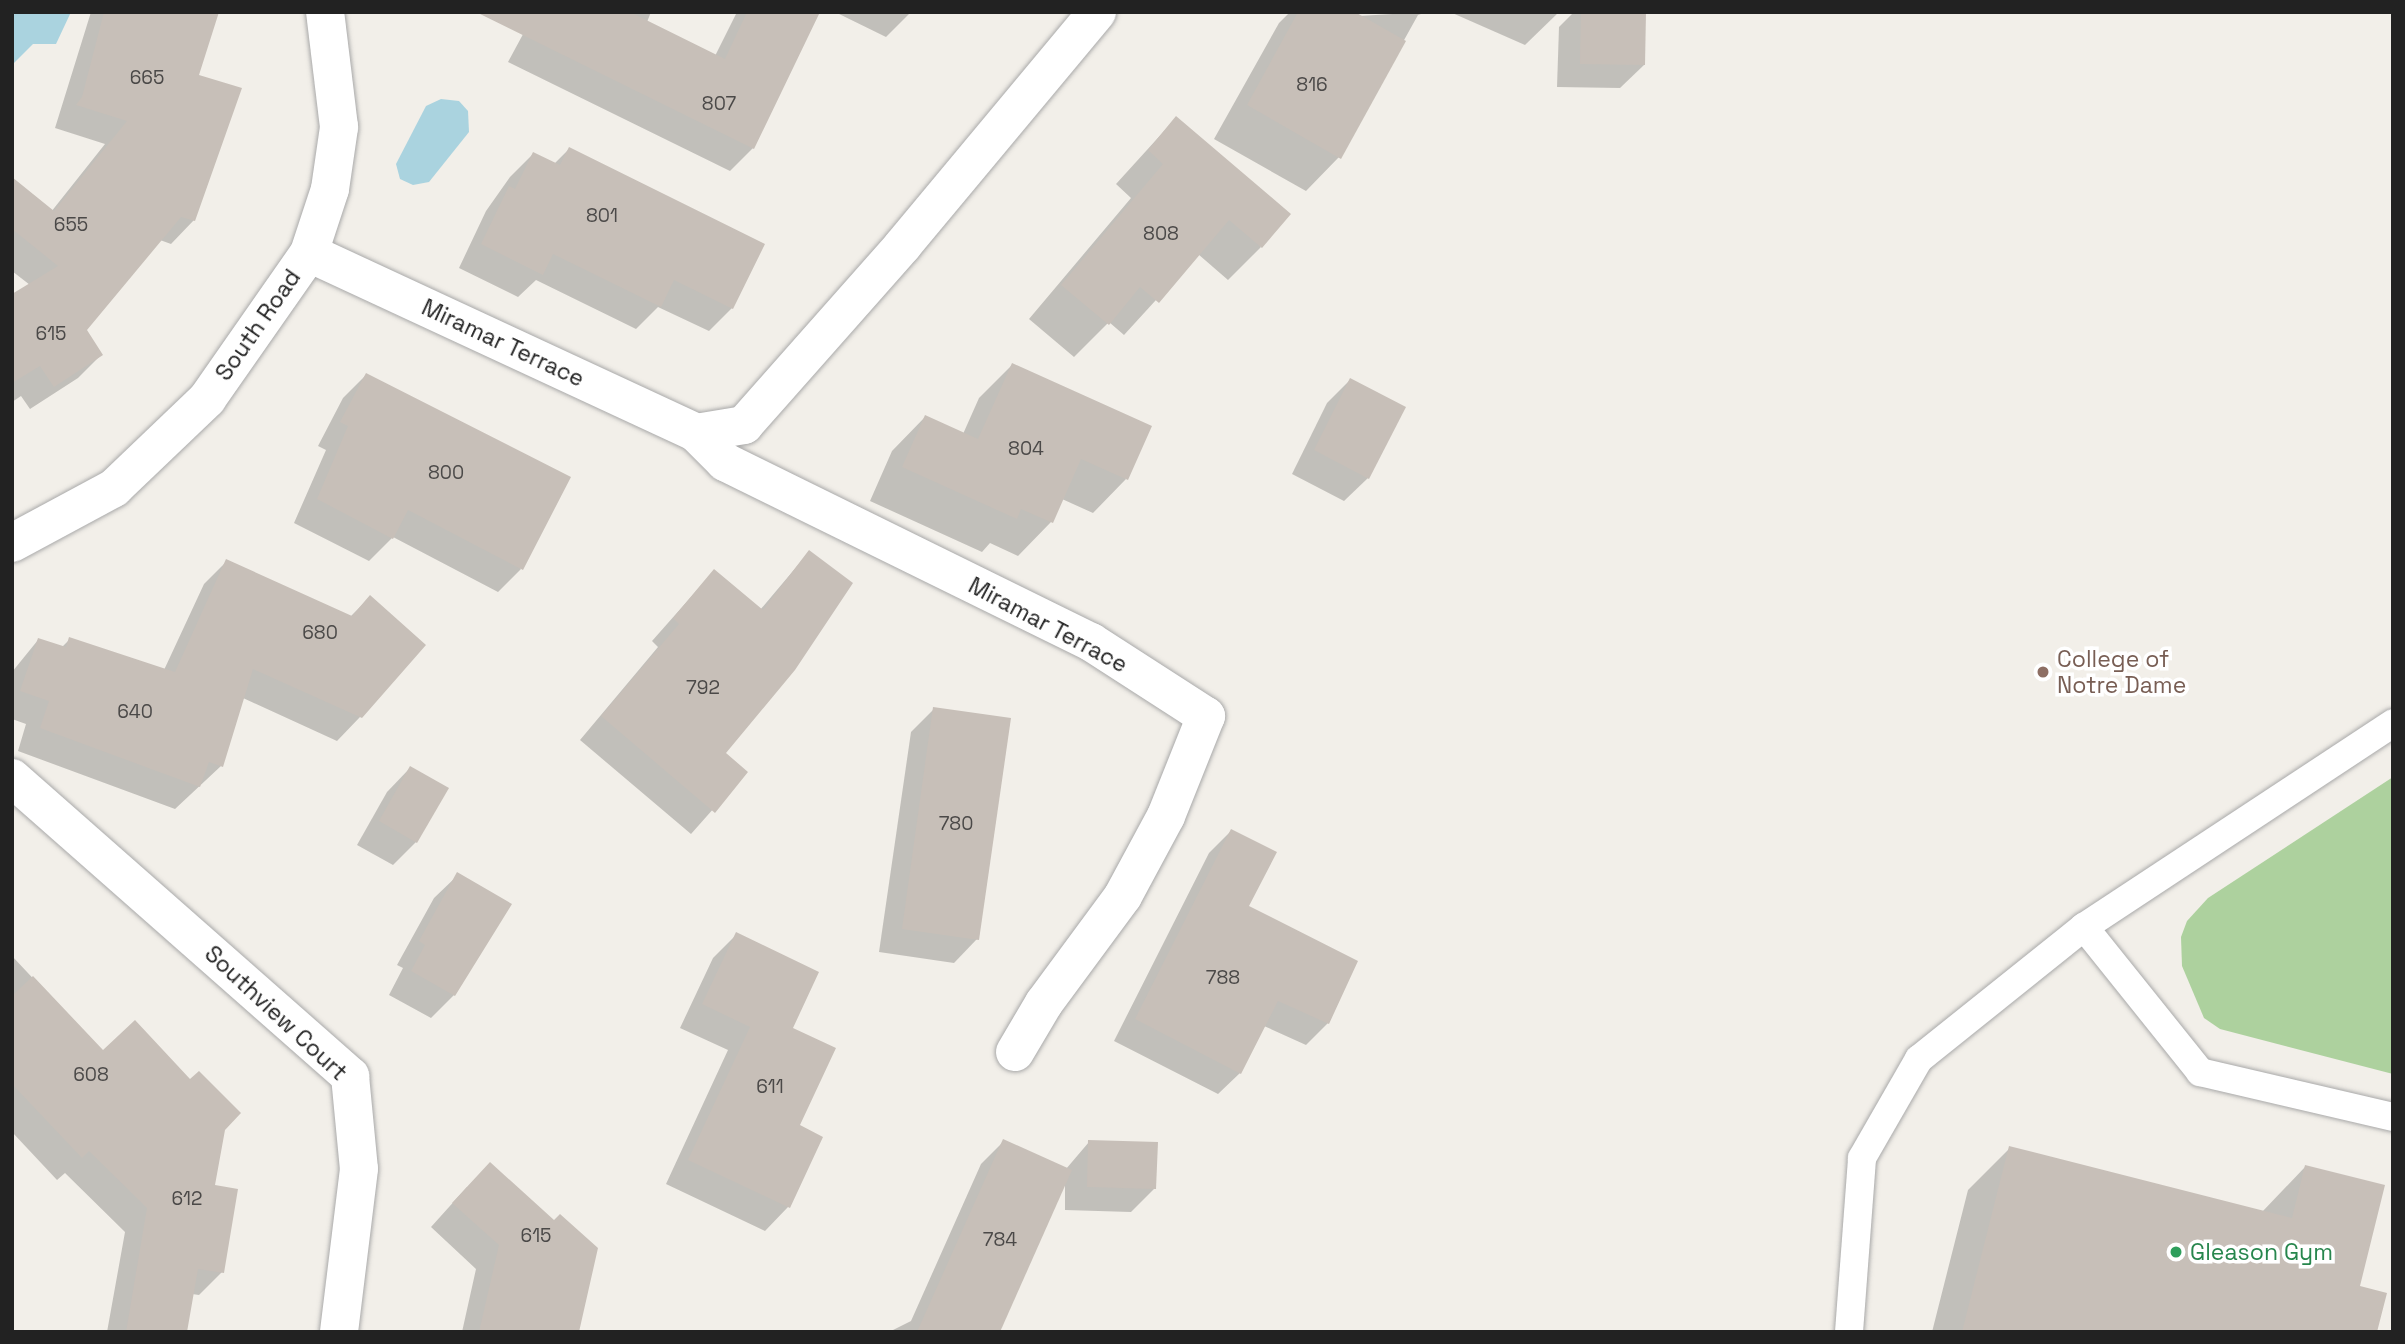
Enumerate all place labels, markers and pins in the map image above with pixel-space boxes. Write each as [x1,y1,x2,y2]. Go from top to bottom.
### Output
place label: College of Notre Dame [2057,645,2186,699]
marker: College of Notre Dame [2035,664,2051,680]
place label: Gleason Gym [2190,1238,2333,1266]
marker: Gleason Gym [2168,1244,2184,1260]

